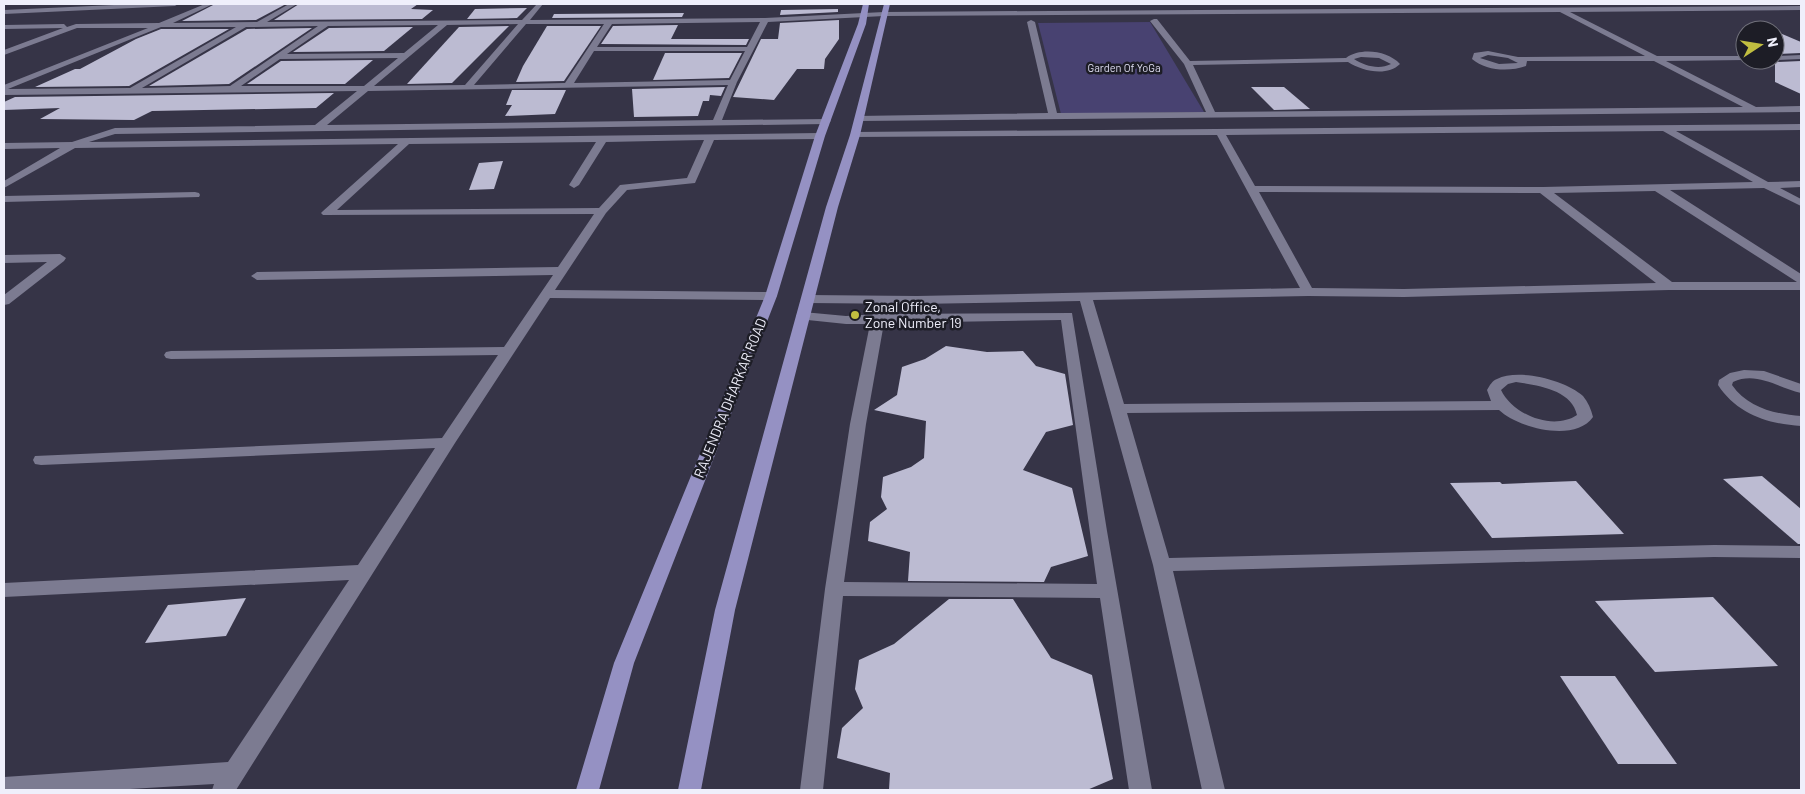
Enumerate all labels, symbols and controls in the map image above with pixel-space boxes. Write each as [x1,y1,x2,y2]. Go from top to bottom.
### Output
north arrow [1735,20,1785,70]
text: N [1764,36,1782,49]
park label: Garden Of YoGa [1087,61,1161,74]
place label: Zonal Office, Zone Number 19 [865,298,962,331]
marker: Zonal Office, Zone Number 19 [849,309,861,321]
street label: RAJENDRA DHARKAR ROAD [690,315,769,480]

